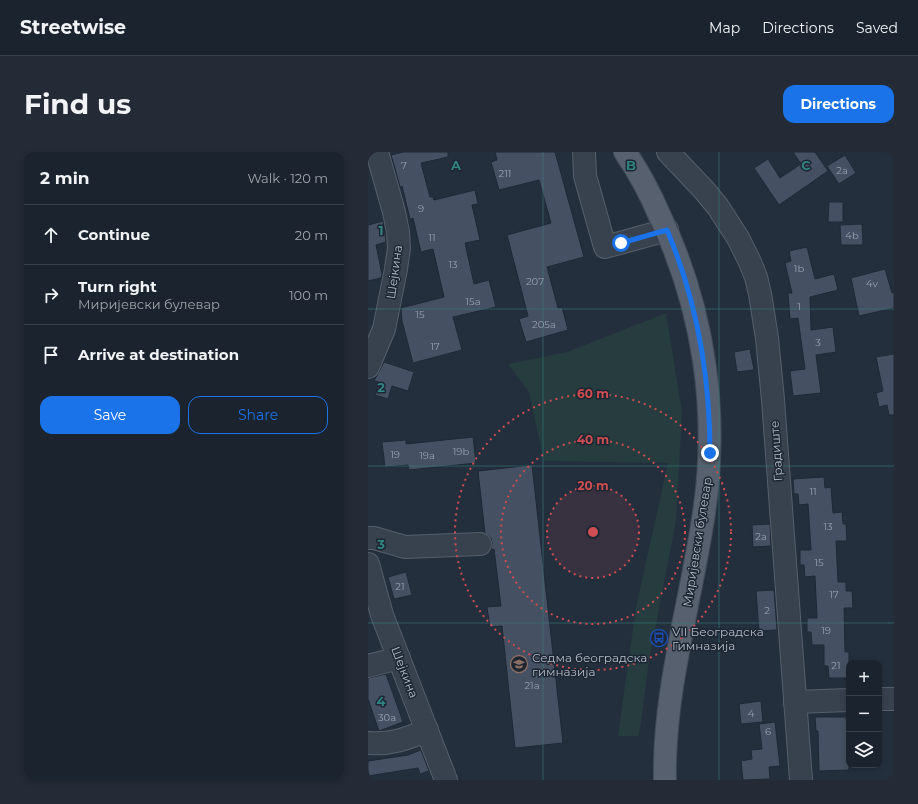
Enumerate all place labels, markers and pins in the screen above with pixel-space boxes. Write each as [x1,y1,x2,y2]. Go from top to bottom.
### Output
centre of rings [586,525,600,539]
place label: VII Београдска Гимназија [672,624,764,653]
bus stop icon: VII Београдска Гимназија [649,628,669,648]
place label: Седма београдска гимназија [532,650,647,679]
school or university icon: Седма београдска гимназија [509,654,529,674]

